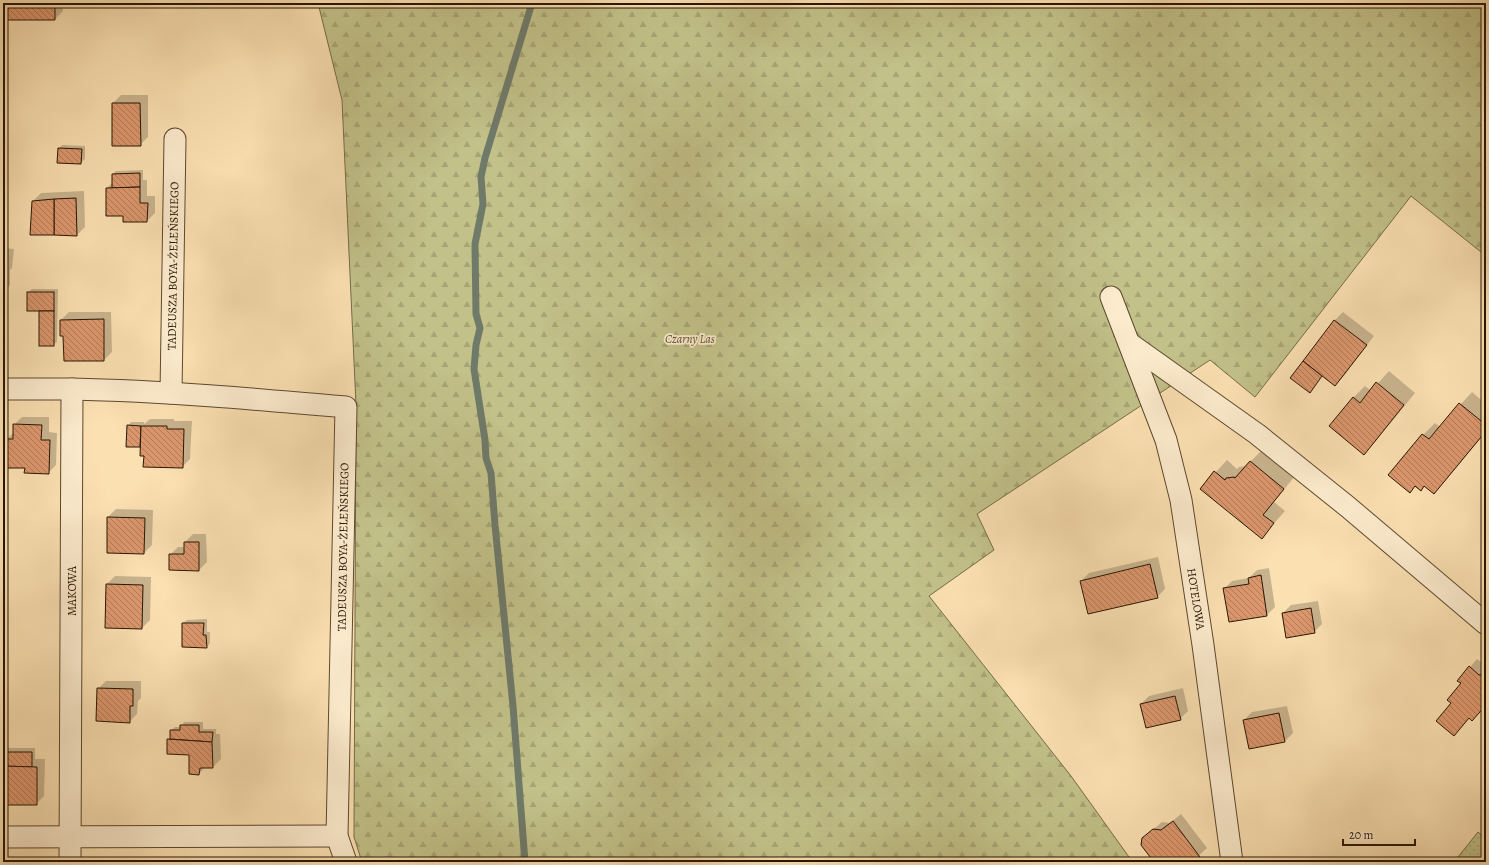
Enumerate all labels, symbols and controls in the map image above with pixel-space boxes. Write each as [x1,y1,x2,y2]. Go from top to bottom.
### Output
street label: TADEUSZA BOYA-ŻELEŃSKIEGO [164,182,182,350]
park label: Czarny Las [665,331,715,347]
street label: TADEUSZA BOYA-ŻELEŃSKIEGO [334,463,352,631]
street label: MAKOWA [64,565,80,616]
street label: HOTELOWA [1183,567,1209,632]
scale bar [1343,821,1415,847]
text: 20 m [1349,827,1373,843]

